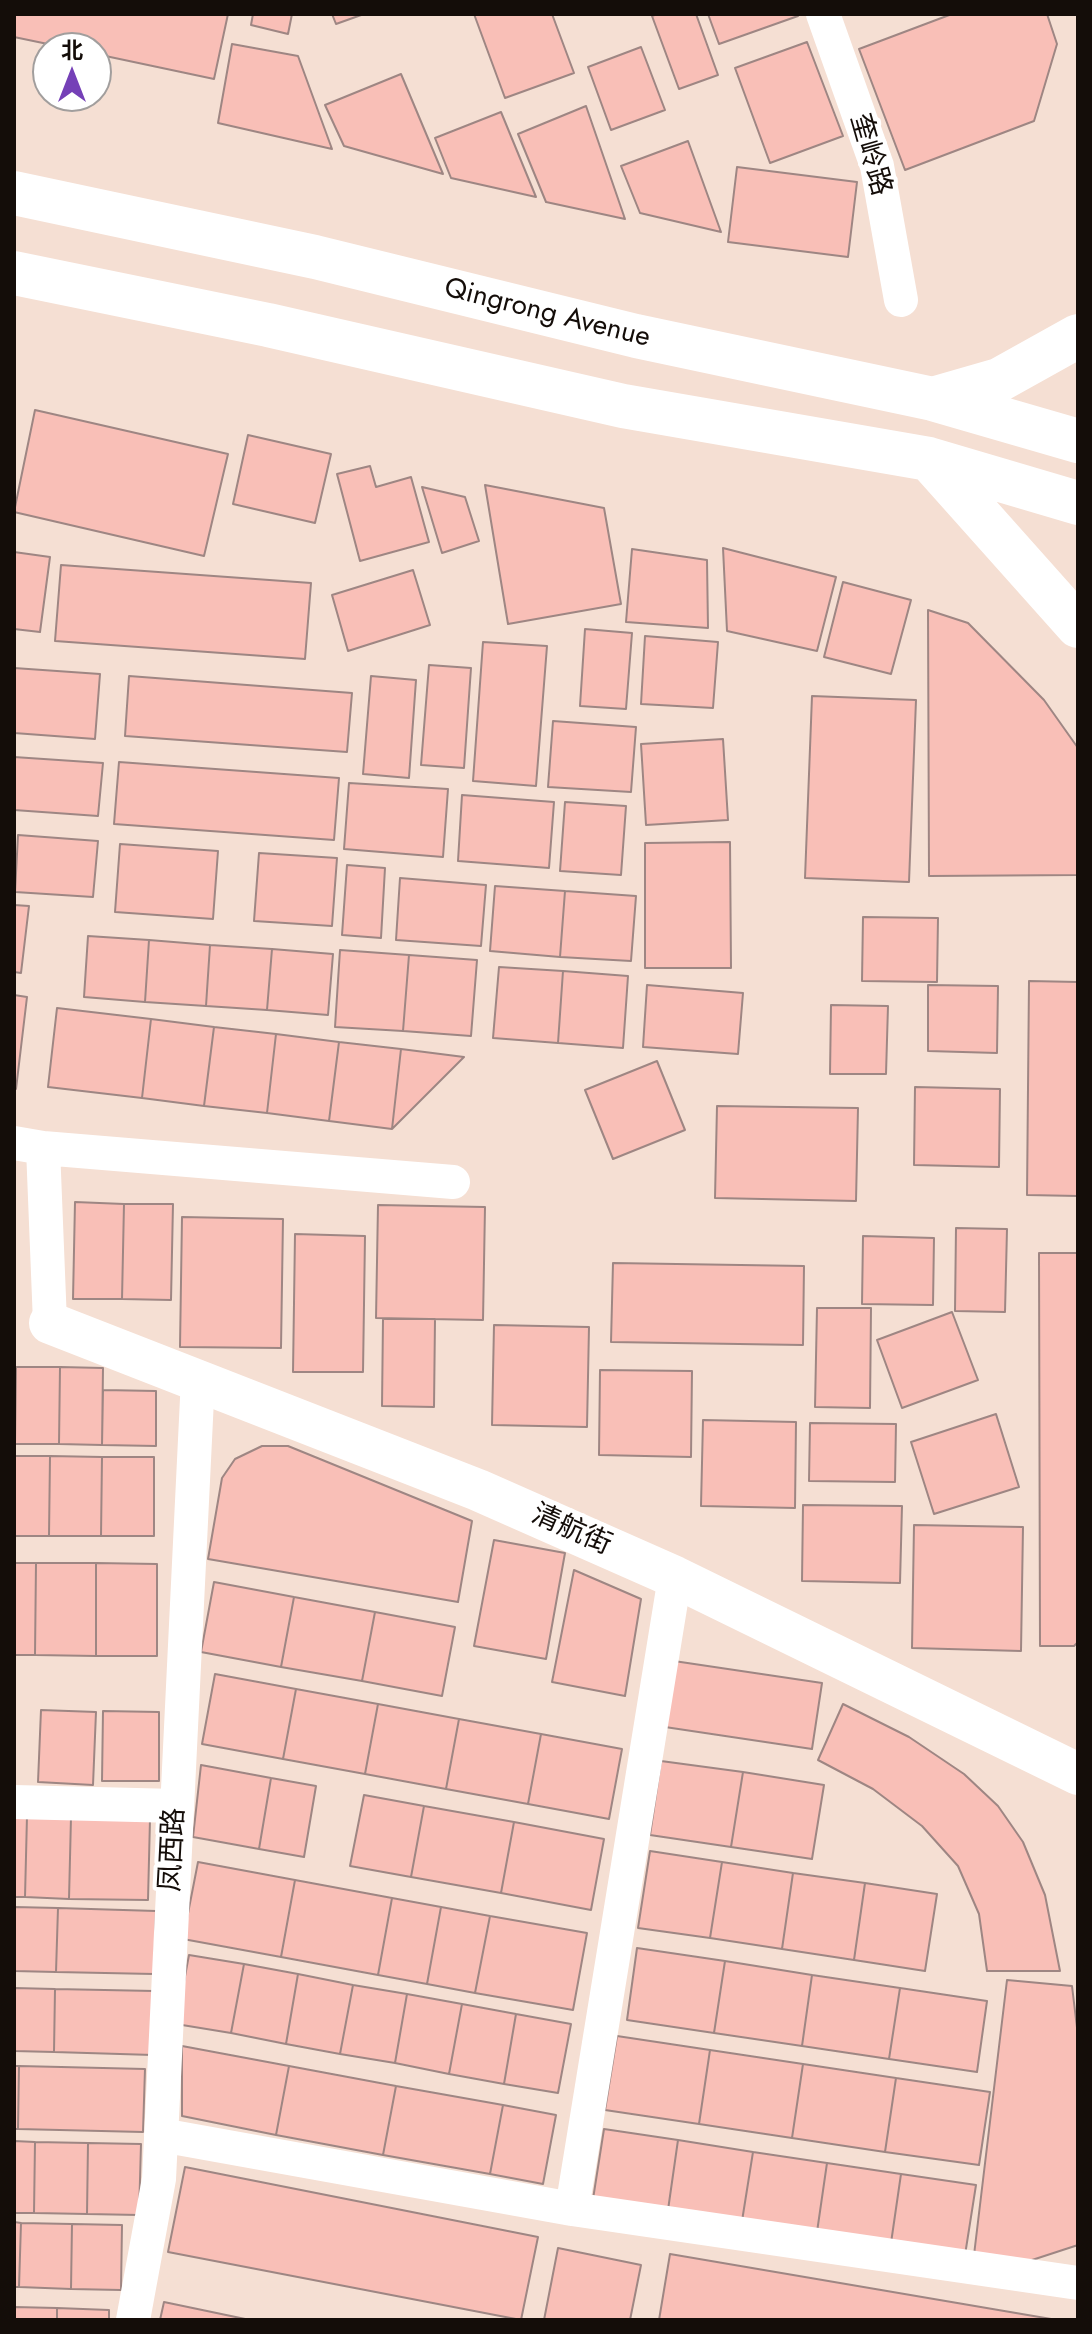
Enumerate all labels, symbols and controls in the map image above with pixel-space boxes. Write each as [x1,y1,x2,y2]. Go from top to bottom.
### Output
north arrow [32,32,112,112]
text: 北 [61,34,83,66]
street label: 奎岭路 [841,110,897,200]
street label: Qingrong Avenue [441,272,653,356]
street label: 清航街 [526,1499,616,1563]
street label: 凤西路 [155,1807,193,1893]

